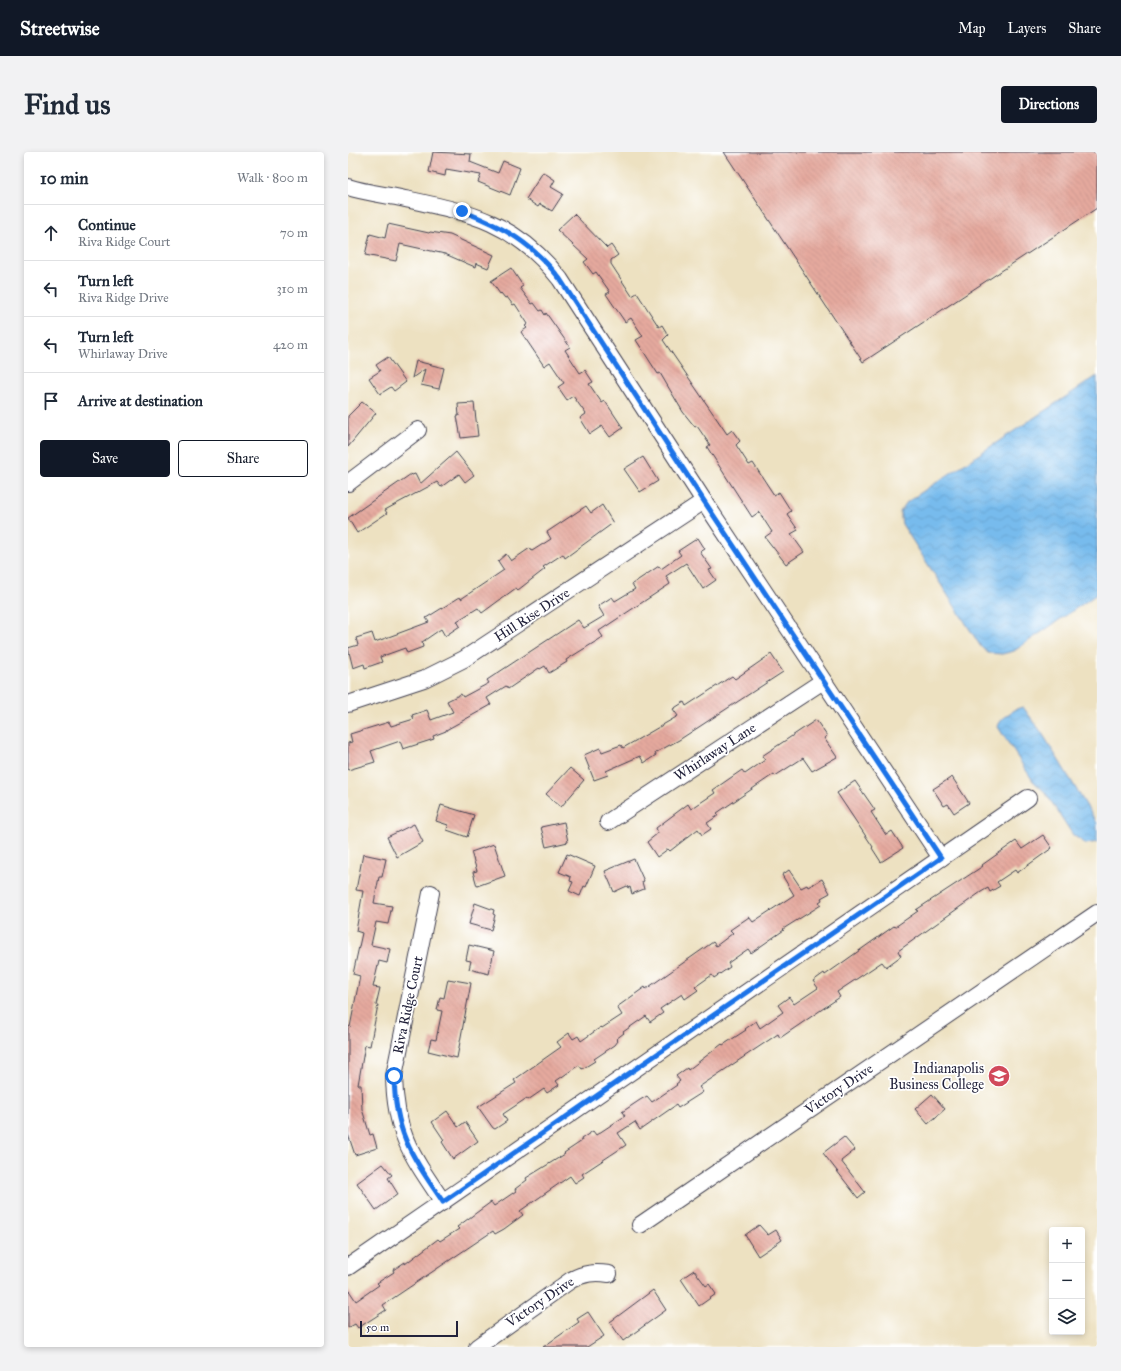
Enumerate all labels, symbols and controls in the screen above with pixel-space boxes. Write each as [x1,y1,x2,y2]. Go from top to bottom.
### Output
text: Streetwise [20,17,100,40]
text: Map [958,20,986,37]
text: Layers [1008,20,1046,37]
text: Share [1068,20,1101,37]
button: Directions [1001,86,1097,123]
text: Find us [24,87,110,122]
text: 10 min [40,168,88,189]
text: Walk · 800 m [237,170,308,186]
route end [453,202,471,220]
text: Continue [78,216,136,234]
icon: ahead [40,222,62,244]
text: 70 m [280,225,308,241]
text: Riva Ridge Court [78,234,170,250]
text: Turn left [78,272,134,290]
icon: left [40,278,62,300]
text: 310 m [276,281,308,297]
text: Riva Ridge Drive [78,290,169,306]
text: Turn left [78,328,134,346]
icon: left [40,334,62,356]
text: 420 m [273,337,308,353]
text: Whirlaway Drive [78,346,168,362]
icon: arrive [40,390,62,412]
text: Arrive at destination [78,392,203,410]
button: Save [40,440,170,477]
button: Share [178,440,308,477]
street label: Hill Rise Drive [491,584,573,646]
street label: Whirlaway Lane [671,719,759,785]
street label: Riva Ridge Court [389,954,427,1055]
street label: Victory Drive [801,1060,877,1119]
place label: Indianapolis Business College [889,1060,984,1093]
school or university icon: Indianapolis Business College [986,1063,1012,1089]
route start [385,1067,403,1085]
map controls [1049,1227,1085,1335]
button: + [1049,1227,1085,1263]
button: − [1049,1263,1085,1299]
street label: Victory Drive [502,1273,578,1332]
button: layers [1049,1299,1085,1335]
scale bar [360,1319,458,1338]
text: 50 m [366,1321,389,1334]

